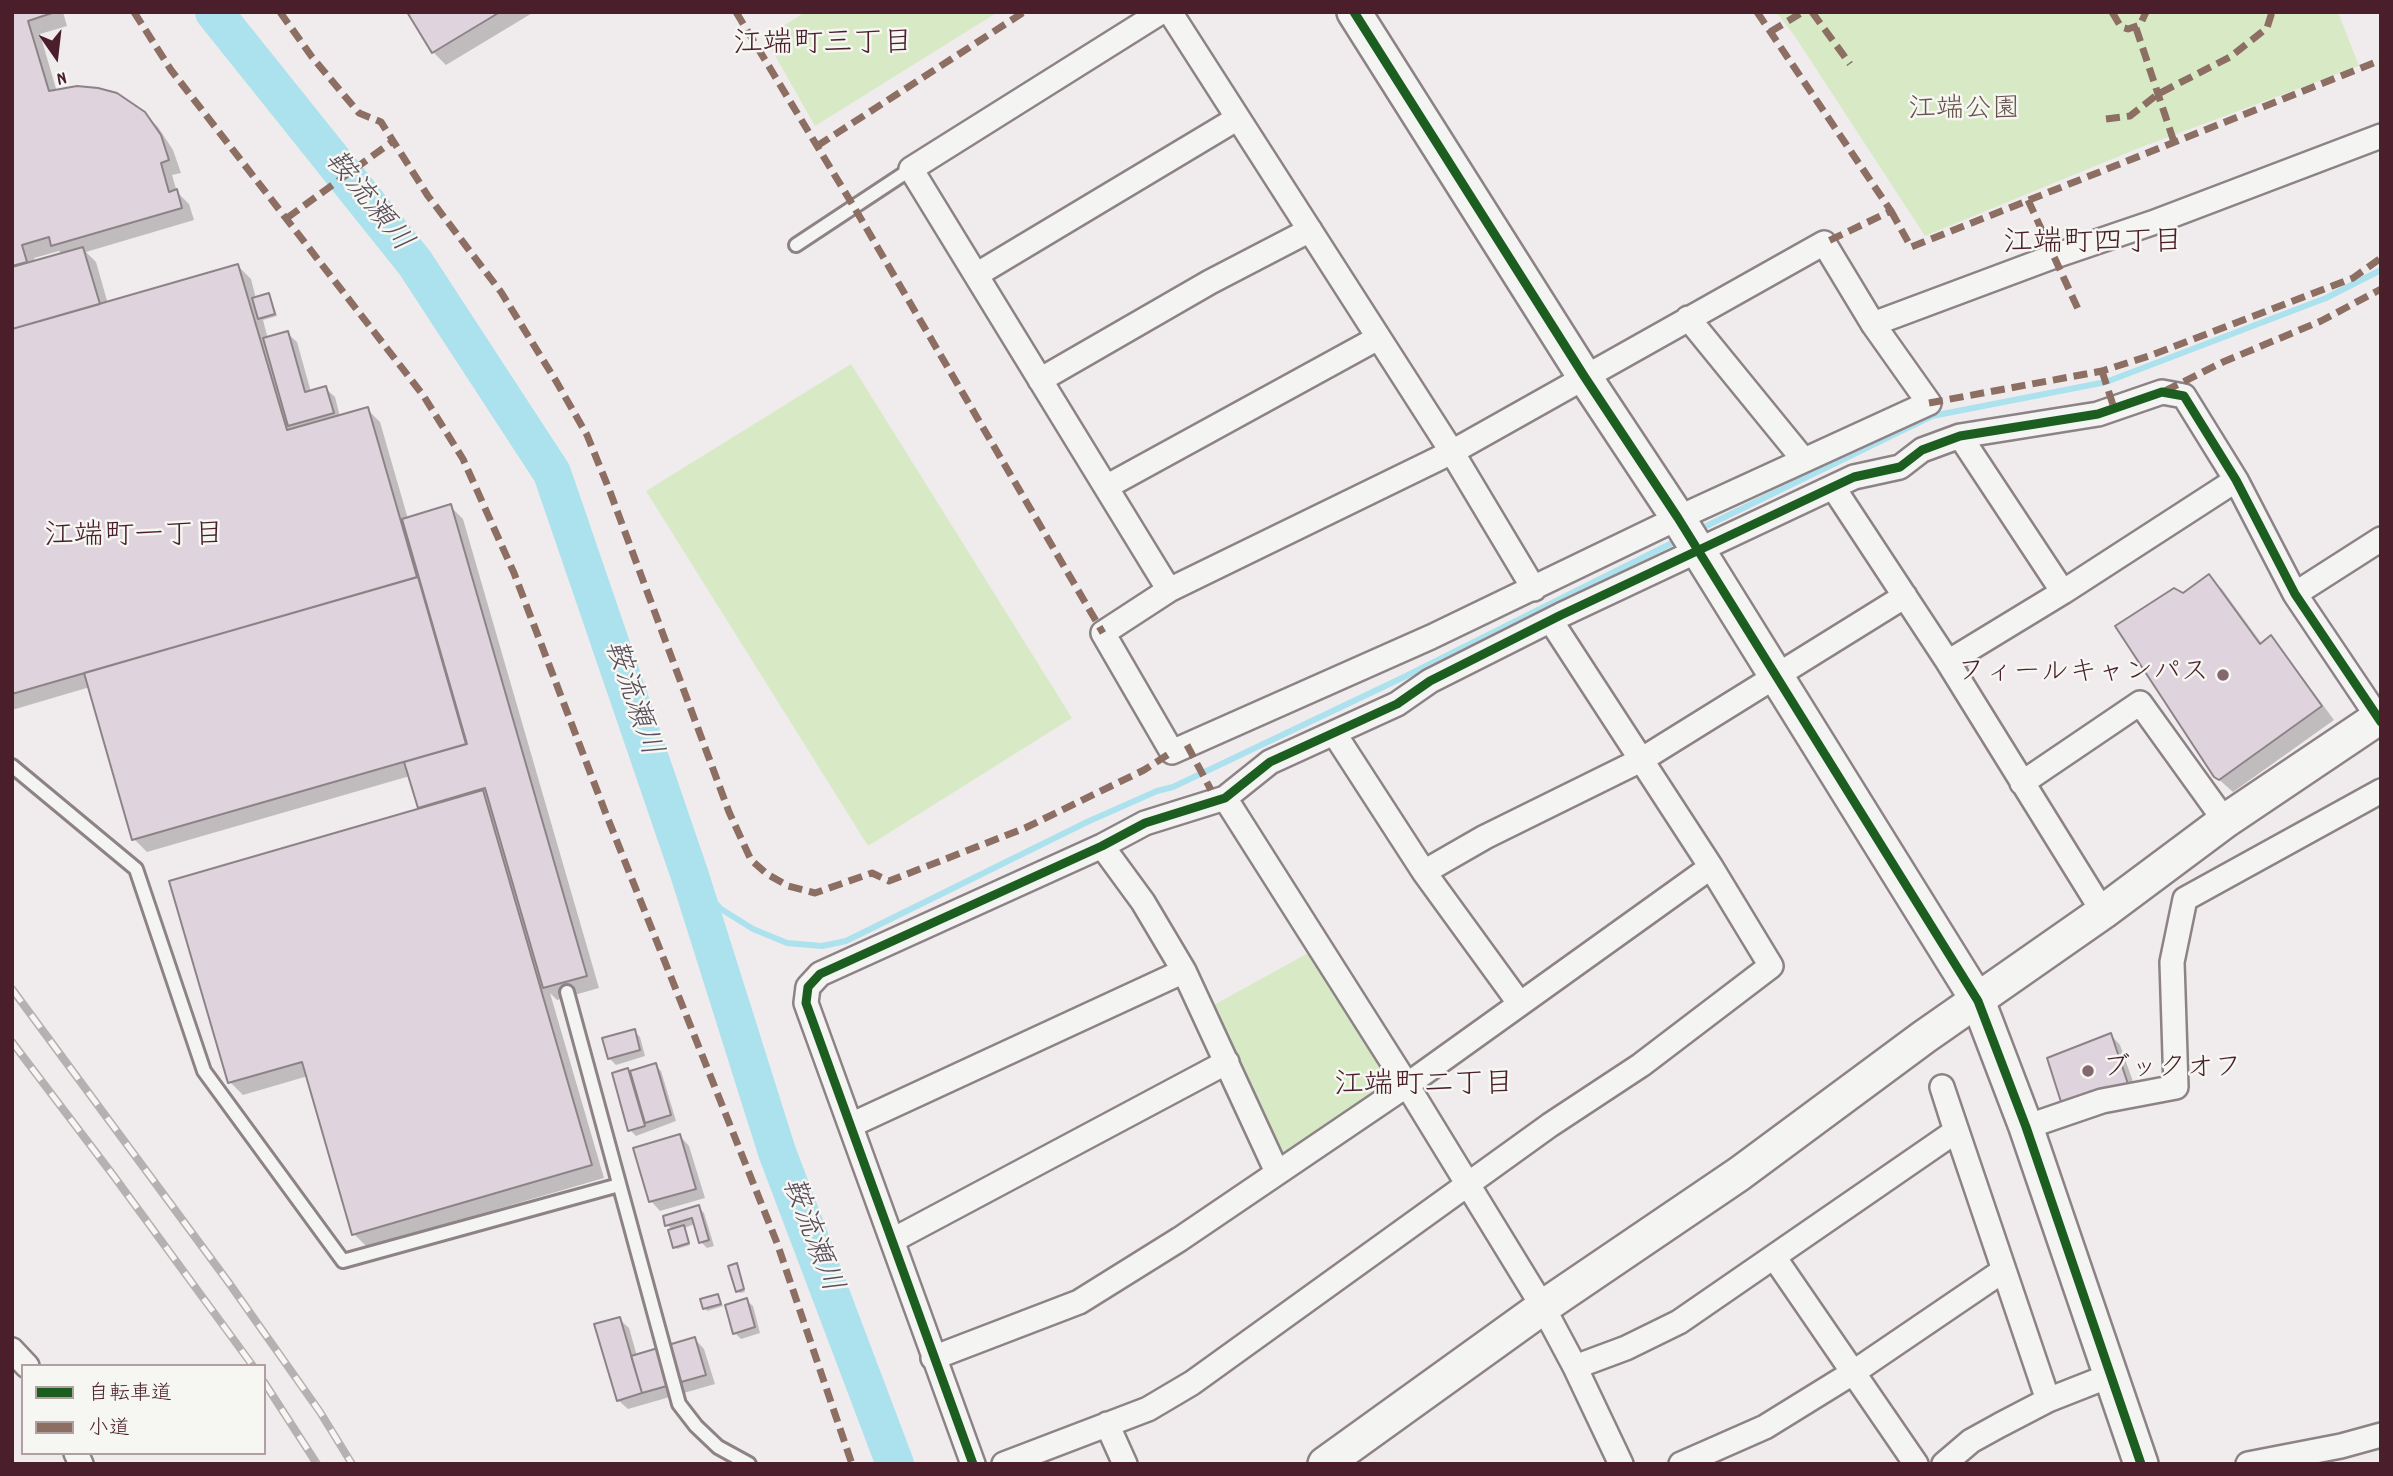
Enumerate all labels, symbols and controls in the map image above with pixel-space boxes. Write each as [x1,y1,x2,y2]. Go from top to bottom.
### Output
north arrow [21,21,91,91]
district label: 江端町三丁目 [733,29,913,65]
text: N [53,63,69,91]
park label: 江端公園 [1908,95,2020,129]
water label: 鞍流瀬川 [314,145,418,261]
district label: 江端町四丁目 [2003,228,2183,264]
district label: 江端町一丁目 [44,521,224,557]
water label: 鞍流瀬川 [593,636,667,762]
place label: フィールキャンパス [1957,658,2209,692]
marker: フィールキャンパス [2215,667,2231,683]
place label: ブックオフ [2102,1054,2242,1088]
marker: ブックオフ [2080,1063,2096,1079]
district label: 江端町二丁目 [1334,1070,1514,1106]
water label: 鞍流瀬川 [771,1174,847,1298]
legend [21,1364,266,1455]
text: 自転車道 [88,1380,172,1410]
text: 小道 [88,1415,130,1445]

